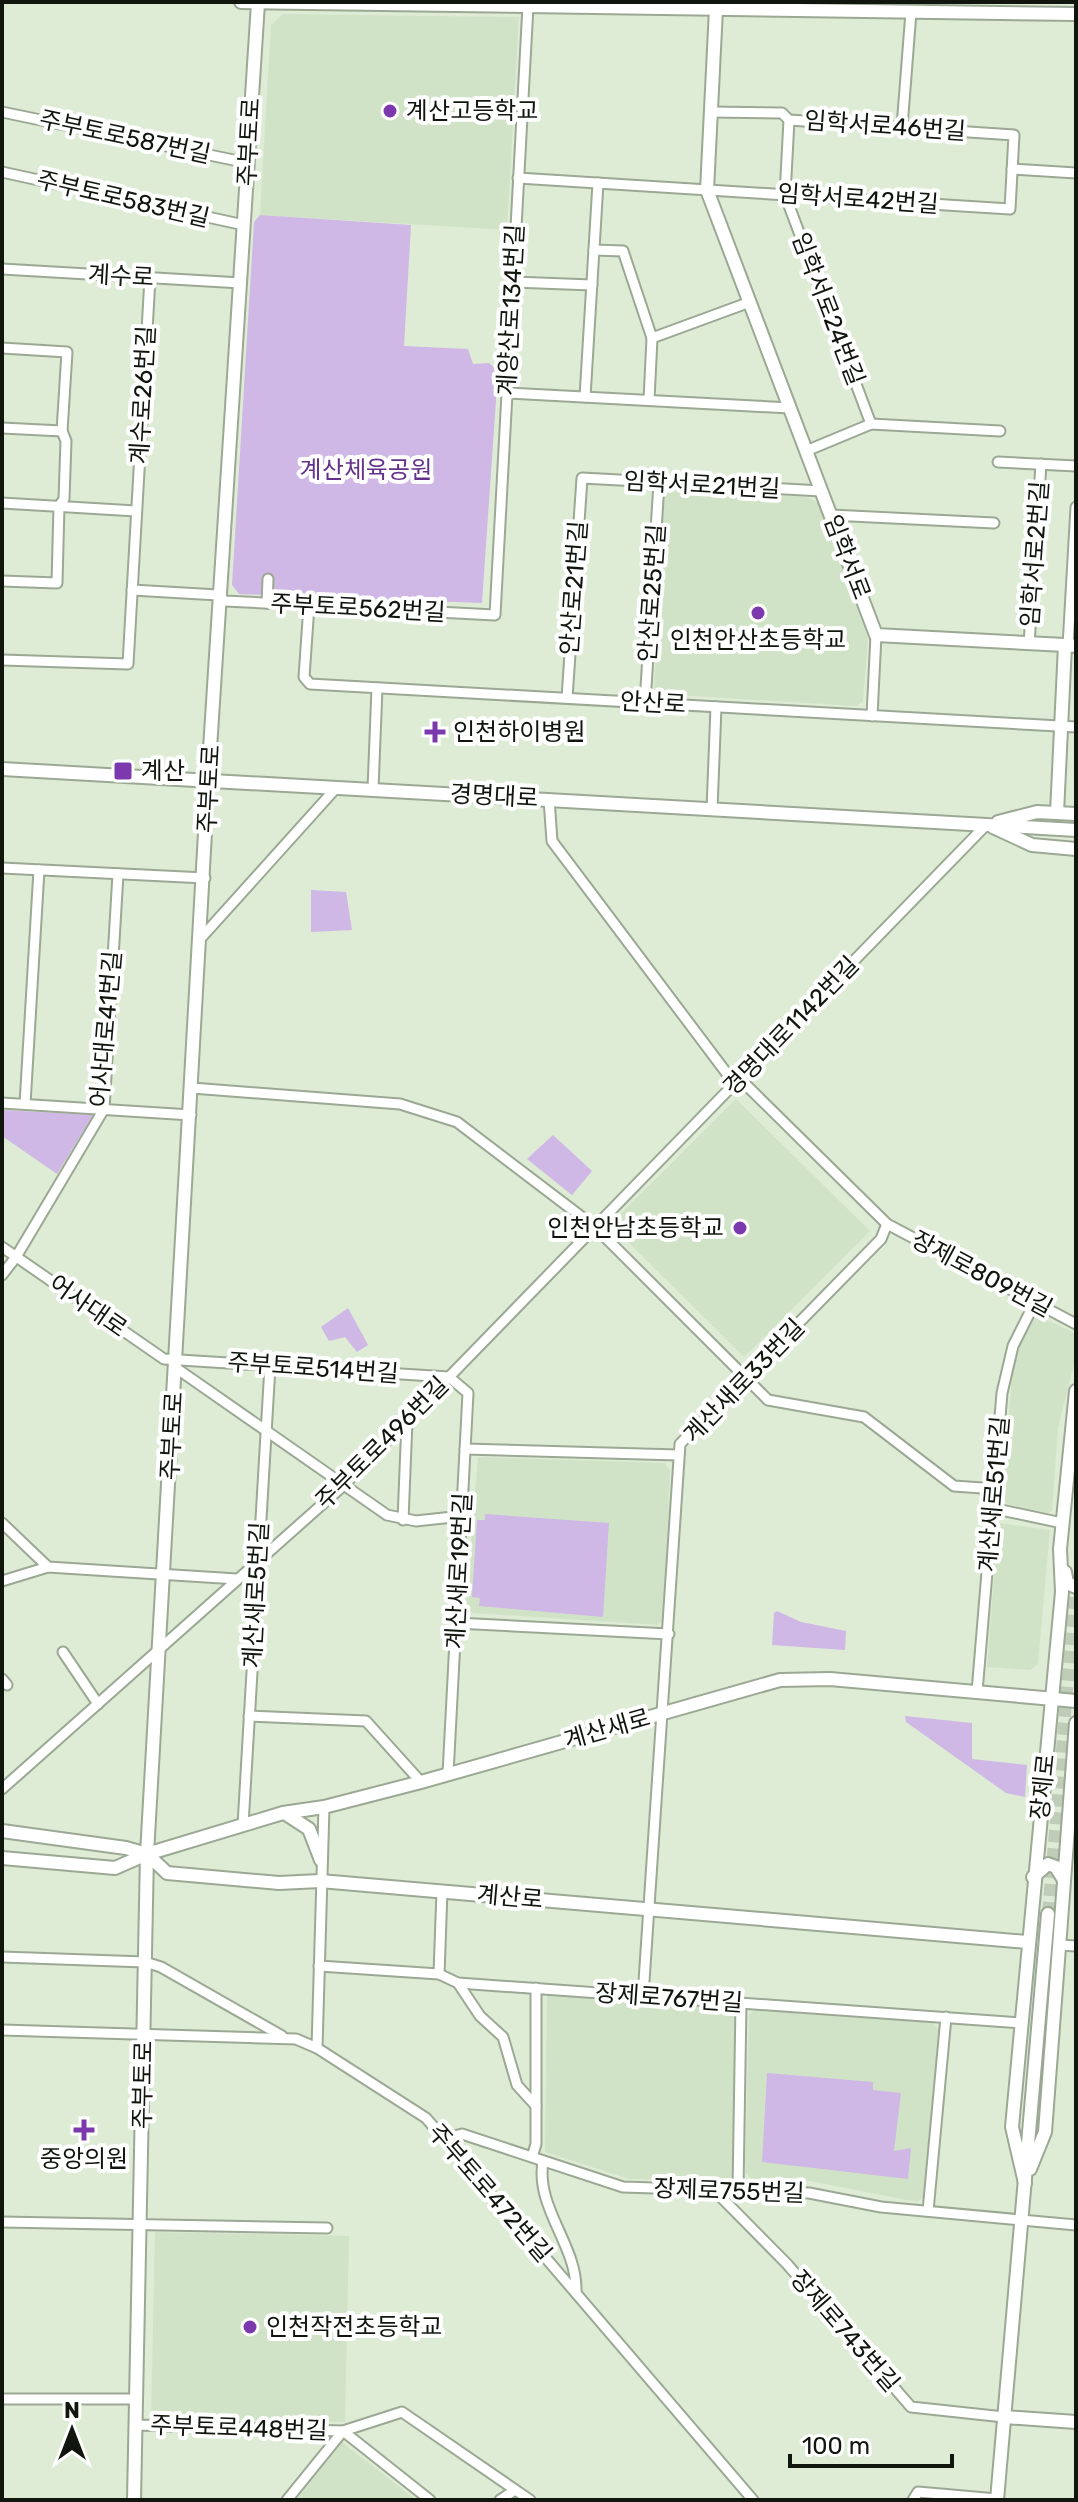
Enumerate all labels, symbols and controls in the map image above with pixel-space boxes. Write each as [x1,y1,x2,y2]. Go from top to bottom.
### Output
street label: 주부토로 [233,97,265,187]
place label: 계산고등학교 [406,97,538,125]
marker: 계산고등학교 [381,102,399,120]
street label: 주부토로587번길 [37,105,213,169]
street label: 임학서로46번길 [803,106,967,146]
street label: 주부토로583번길 [34,166,212,232]
street label: 임학서로42번길 [776,179,940,219]
street label: 계양산로134번길 [493,223,529,397]
street label: 임학서로24번길 [786,229,870,389]
street label: 계수로 [87,260,155,292]
street label: 계수로26번길 [125,325,161,465]
park label: 계산체육공원 [300,456,432,484]
street label: 임학서로21번길 [623,467,781,503]
street label: 임학서로2번길 [1016,480,1054,628]
street label: 임학서로 [818,511,876,603]
street label: 안산로21번길 [555,520,593,656]
street label: 안산로25번길 [633,523,671,663]
street label: 주부토로562번길 [270,589,446,627]
marker: 인천안산초등학교 [749,604,767,622]
place label: 인천안산초등학교 [670,626,846,654]
street label: 안산로 [619,687,687,719]
place label: 인천하이병원 [453,718,585,746]
marker: 인천하이병원 [424,721,446,743]
street label: 주부토로 [193,744,225,834]
place label: 계산 [141,757,185,785]
marker: 계산 [112,760,134,782]
street label: 경명대로 [449,780,539,812]
street label: 어사대로41번길 [85,949,127,1109]
street label: 경명대로1142번길 [718,951,864,1101]
place label: 인천안남초등학교 [547,1214,724,1242]
marker: 인천안남초등학교 [731,1219,749,1237]
street label: 장제로809번길 [907,1225,1057,1323]
street label: 어사대로 [44,1269,132,1343]
street label: 계산새로33번길 [678,1313,810,1449]
street label: 주부토로514번길 [226,1348,400,1388]
street label: 주부토로496번길 [310,1371,454,1515]
street label: 주부토로 [156,1391,188,1481]
street label: 계산새로51번길 [973,1415,1015,1573]
street label: 계산새로19번길 [441,1492,477,1650]
street label: 계산새로5번길 [238,1521,274,1669]
street label: 계산새로 [561,1703,653,1755]
street label: 장제로 [1026,1753,1060,1821]
street label: 계산로 [476,1880,544,1914]
street label: 장제로767번길 [594,1979,744,2017]
street label: 주부토로 [128,2041,158,2129]
street label: 주부토로472번길 [423,2118,557,2268]
marker: 중앙의원 [73,2119,95,2141]
place label: 중앙의원 [40,2145,128,2173]
street label: 장제로755번길 [653,2174,805,2208]
street label: 장제로743번길 [785,2265,905,2397]
place label: 인천작전초등학교 [266,2313,443,2341]
marker: 인천작전초등학교 [241,2318,259,2336]
north arrow [32,2390,112,2470]
text: N [64,2397,80,2424]
street label: 주부토로448번길 [150,2411,328,2445]
scale bar [790,2418,952,2468]
text: 100 m [802,2432,870,2460]

